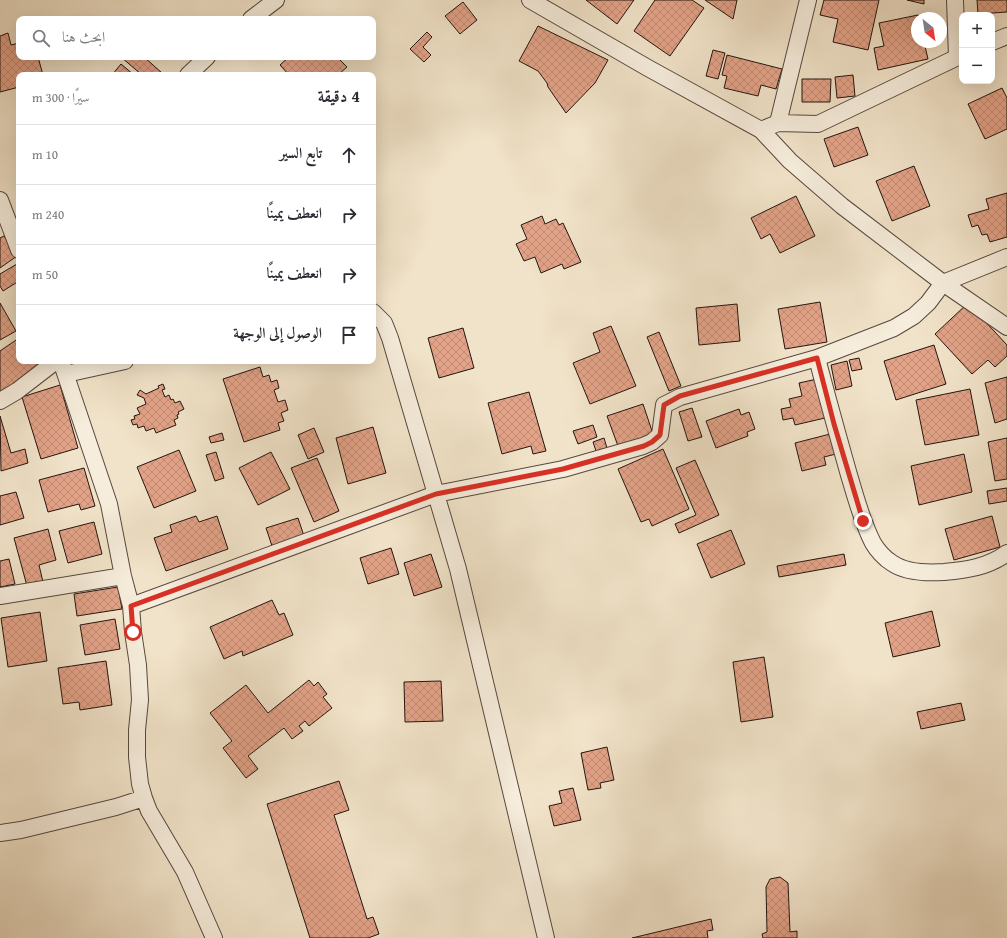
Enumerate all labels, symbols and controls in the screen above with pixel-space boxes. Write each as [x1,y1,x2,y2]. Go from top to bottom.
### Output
north arrow [911,12,947,48]
map controls [959,12,995,84]
button: + [959,12,995,48]
search box [16,16,376,60]
text: ابحث هنا [62,26,105,47]
icon: search [30,27,52,49]
button: − [959,48,995,84]
text: 4 دقيقة [318,83,360,108]
text: سيرًا · 300 m [32,88,90,107]
text: تابع السير [280,142,322,163]
icon: ahead [338,144,360,166]
text: 10 m [32,145,58,164]
text: انعطف يمينًا [266,202,322,223]
icon: right [338,204,360,226]
text: 240 m [32,205,64,224]
text: انعطف يمينًا [266,262,322,283]
icon: right [338,264,360,286]
text: 50 m [32,265,58,284]
text: الوصول إلى الوجهة [233,322,322,343]
icon: arrive [338,324,360,346]
route end [854,512,872,530]
route start [124,623,142,641]

